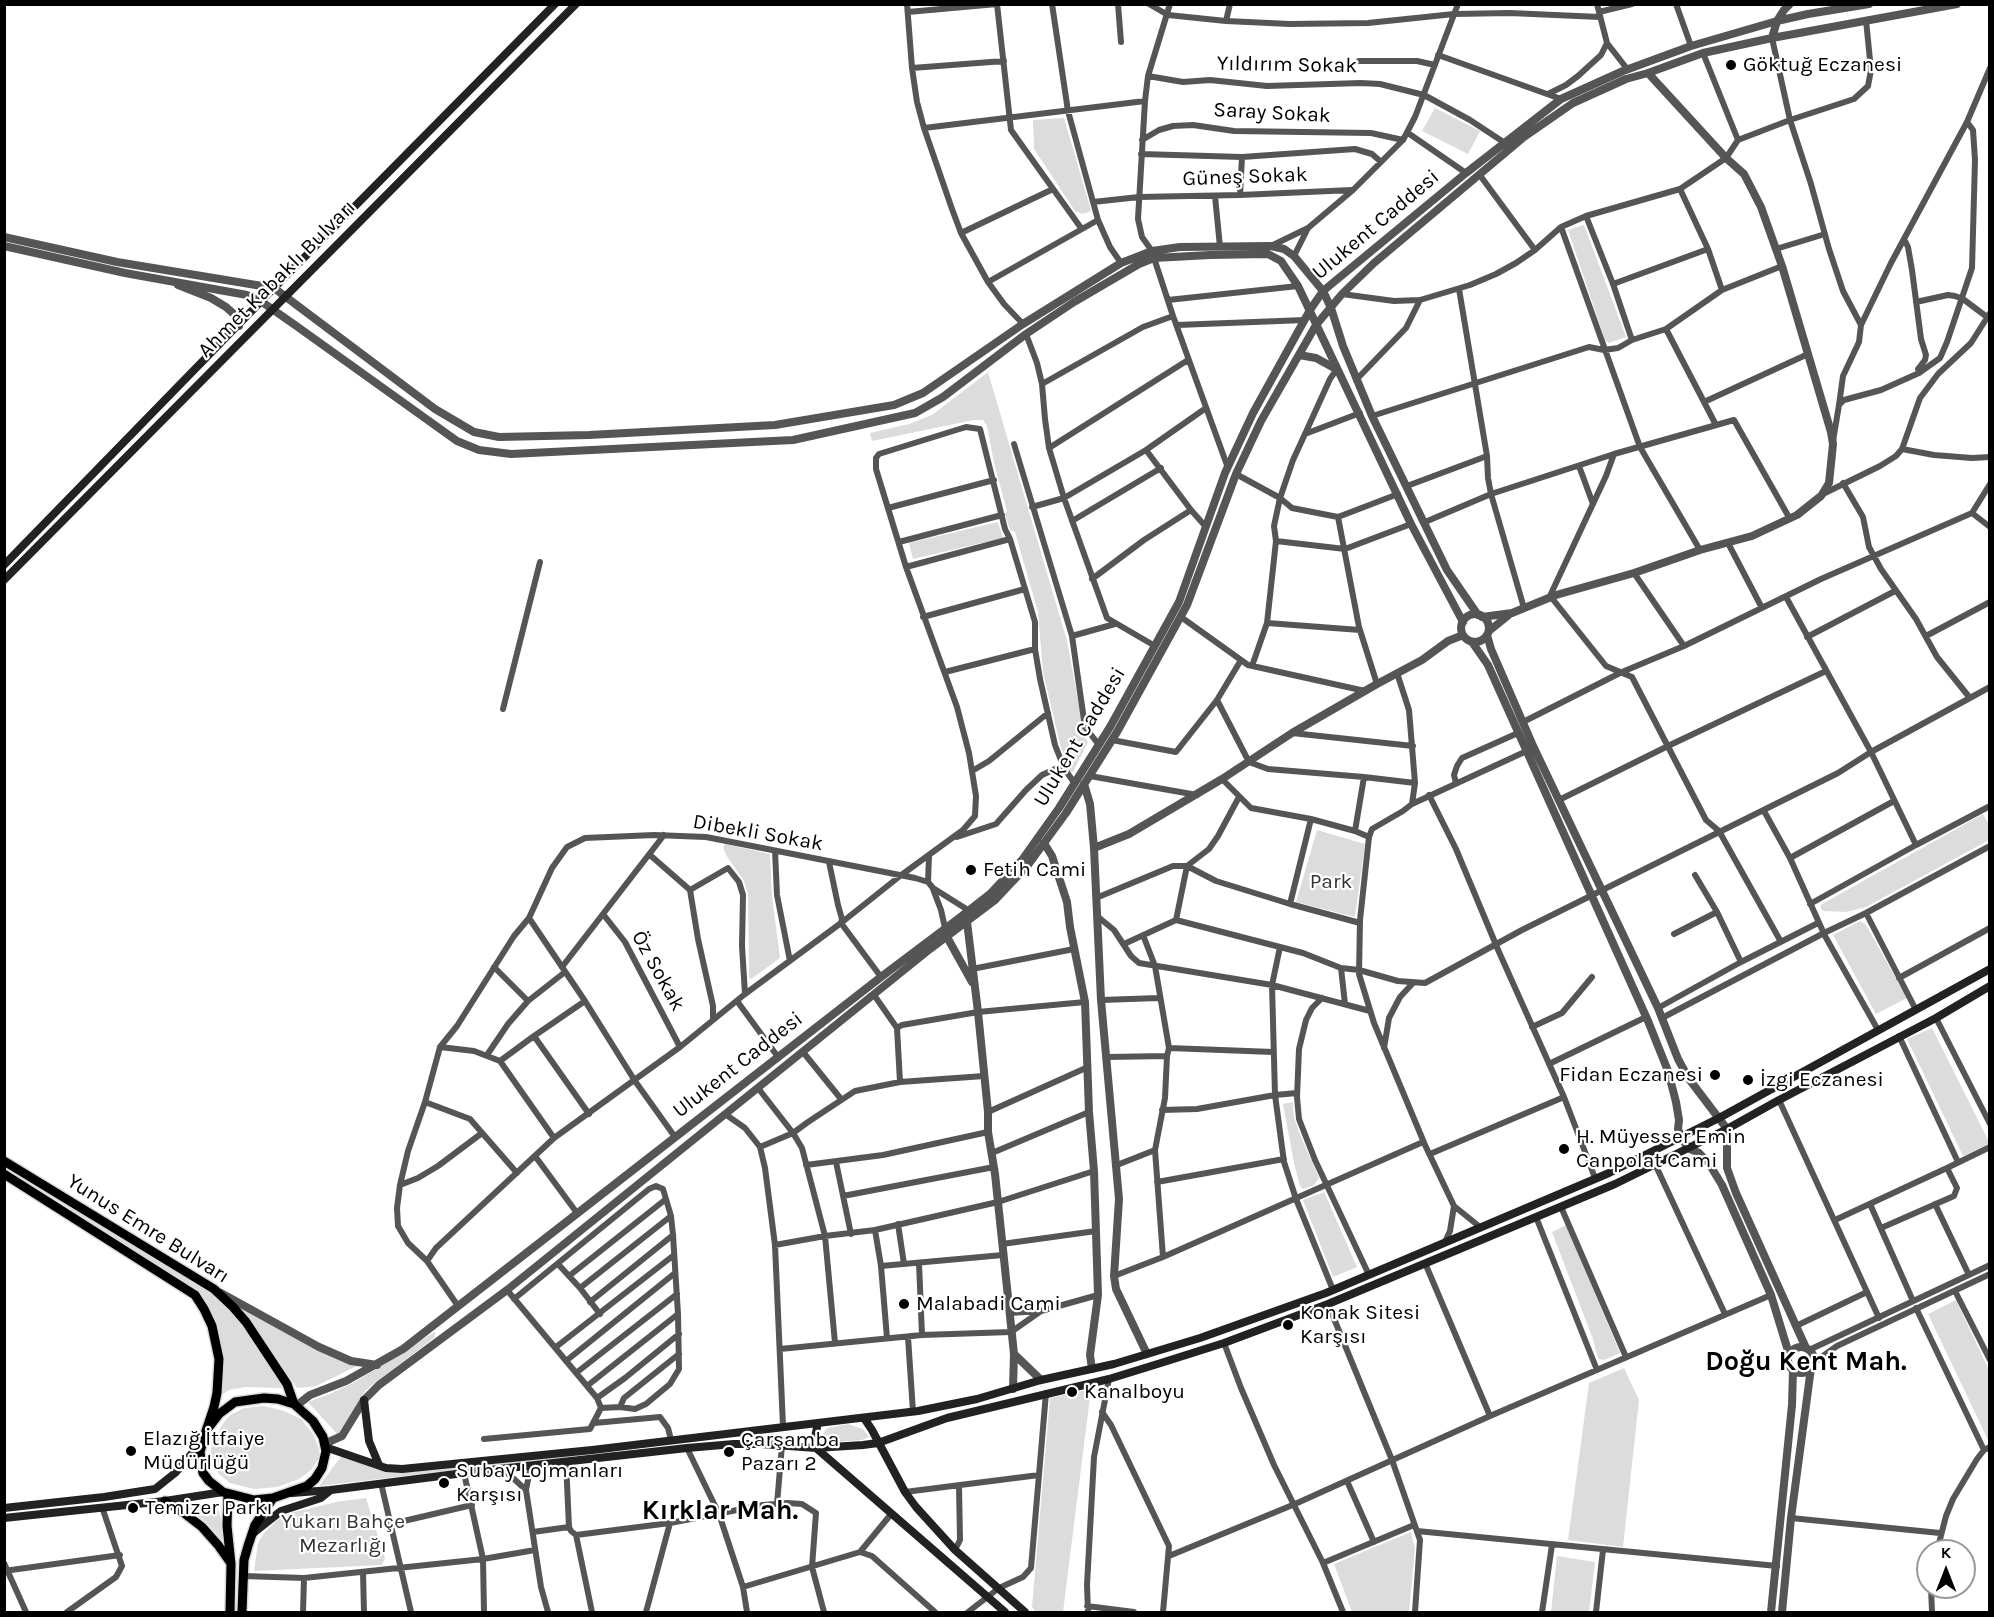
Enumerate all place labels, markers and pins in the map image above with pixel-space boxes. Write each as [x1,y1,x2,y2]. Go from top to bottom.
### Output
place label: Göktuğ Eczanesi [1743,52,1902,78]
marker: Göktuğ Eczanesi [1724,58,1738,72]
place label: Fetih Cami [983,857,1086,883]
marker: Fetih Cami [964,863,978,877]
place label: Fidan Eczanesi [1559,1062,1703,1088]
place label: İzgi Eczanesi [1760,1067,1884,1093]
marker: Fidan Eczanesi [1708,1068,1722,1082]
marker: İzgi Eczanesi [1741,1073,1755,1087]
place label: H. Müyesser Emin Canpolat Cami [1576,1124,1746,1174]
marker: H. Müyesser Emin Canpolat Cami [1557,1142,1571,1156]
place label: Malabadi Cami [916,1291,1061,1317]
marker: Malabadi Cami [897,1297,911,1311]
place label: Konak Sitesi Karşısı [1300,1300,1420,1350]
marker: Konak Sitesi Karşısı [1281,1318,1295,1332]
place label: Kanalboyu [1084,1379,1185,1405]
marker: Kanalboyu [1065,1385,1079,1399]
place label: Elazığ İtfaiye Müdürlüğü [143,1426,265,1476]
place label: Çarşamba Pazarı 2 [741,1427,839,1477]
marker: Elazığ İtfaiye Müdürlüğü [124,1444,138,1458]
marker: Çarşamba Pazarı 2 [722,1445,736,1459]
place label: Subay Lojmanları Karşısı [456,1458,623,1508]
marker: Subay Lojmanları Karşısı [437,1476,451,1490]
place label: Temizer Parkı [145,1495,273,1521]
marker: Temizer Parkı [126,1501,140,1515]

